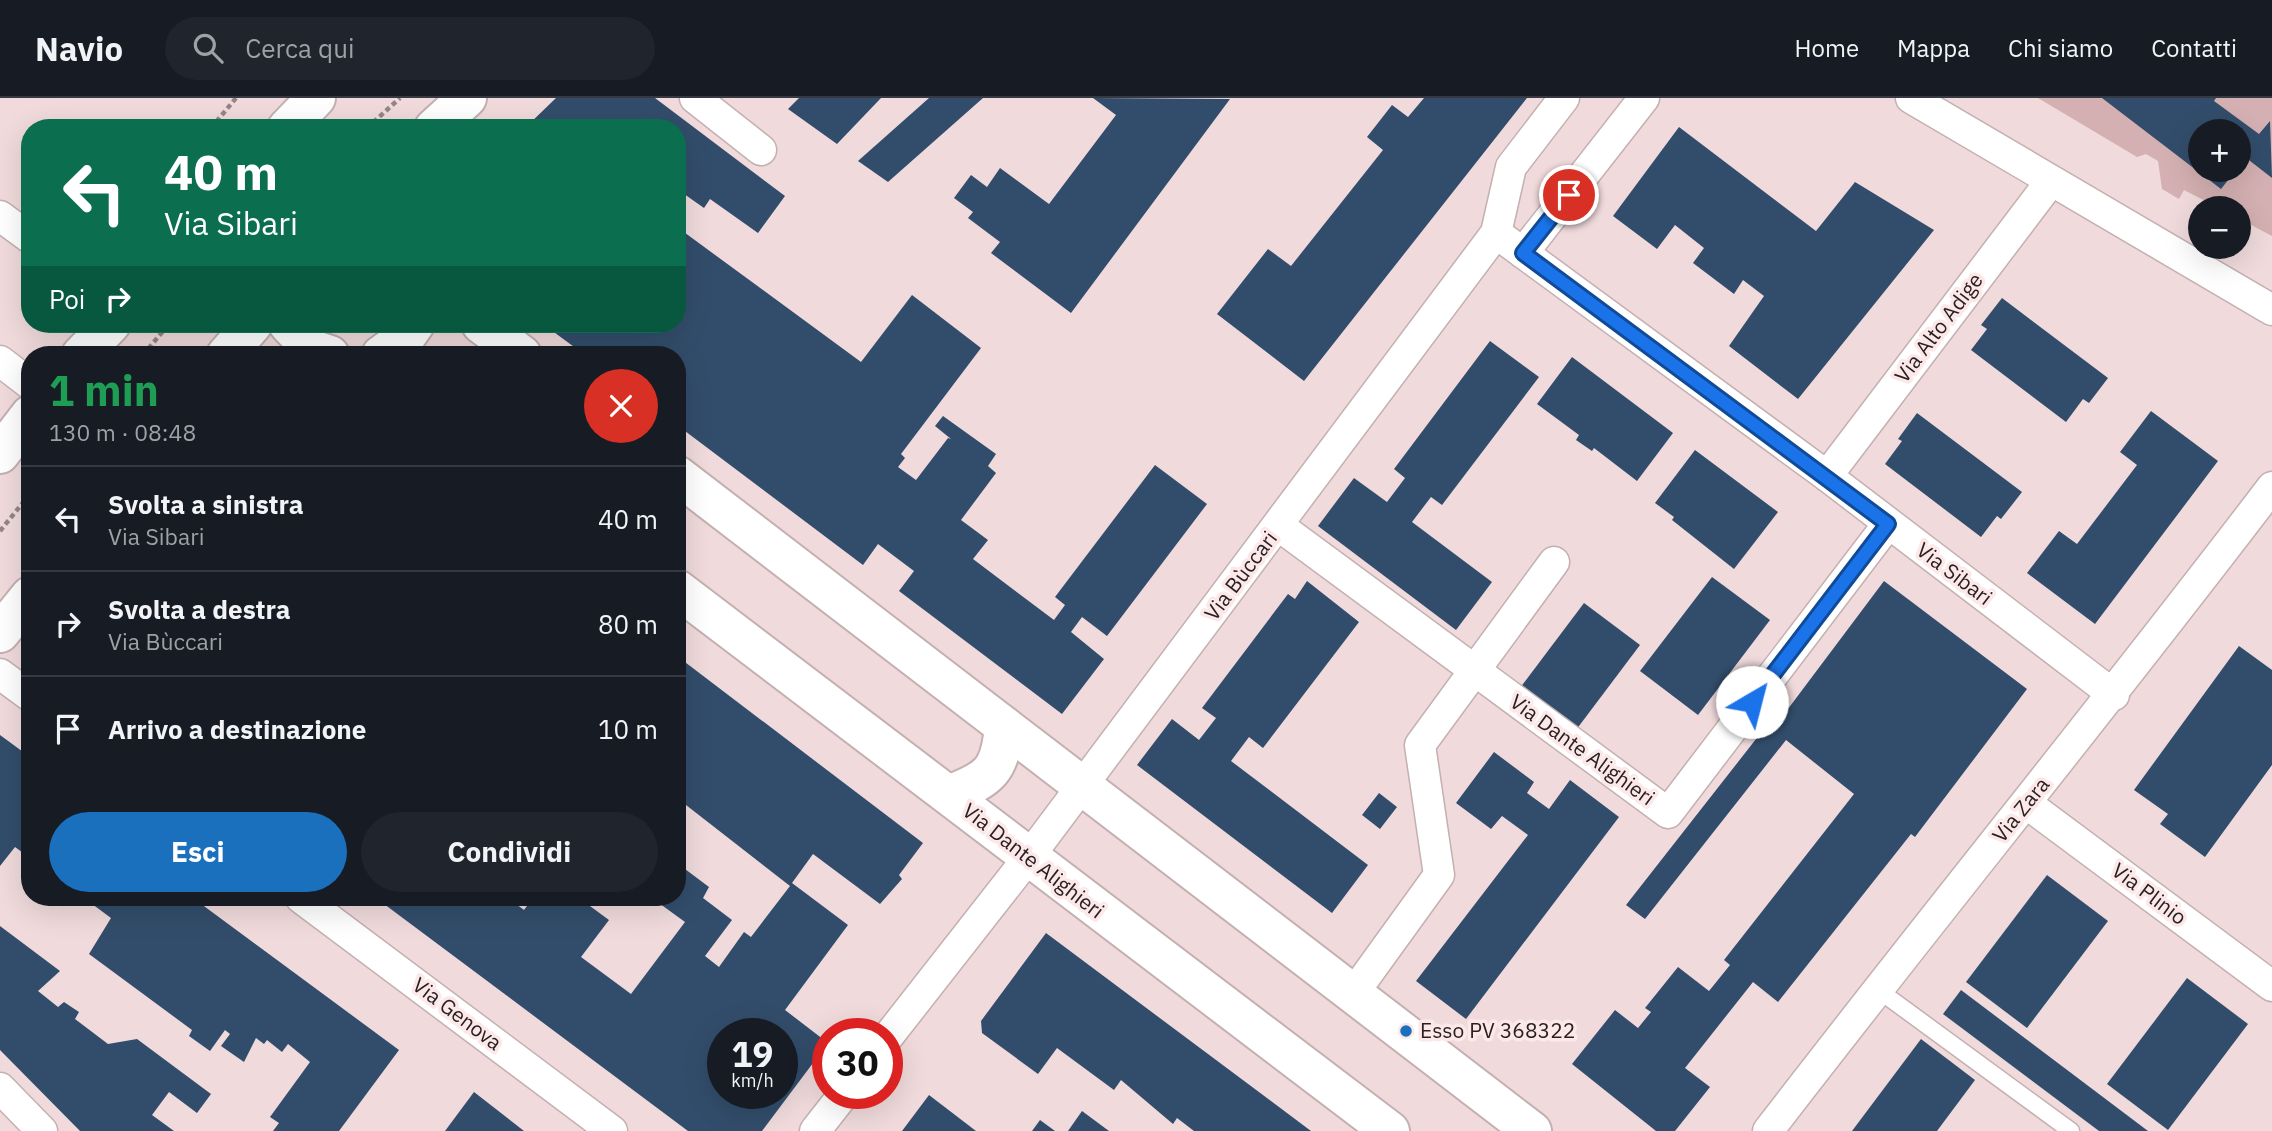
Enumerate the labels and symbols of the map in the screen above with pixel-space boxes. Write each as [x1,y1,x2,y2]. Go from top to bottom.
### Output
pin [1539,165,1599,225]
street label: Via Alto Adige [1888,267,1989,388]
street label: Via Bùccari [1197,525,1283,626]
street label: Via Sibari [1911,536,1998,611]
position arrow [1715,665,1789,739]
street label: Via Dante Alighieri [1505,687,1661,811]
street label: Via Zara [1985,771,2055,848]
street label: Via Dante Alighieri [957,796,1110,924]
street label: Via Plinio [2106,856,2193,931]
street label: Via Genova [407,970,508,1056]
place label: Esso PV 368322 [1420,1016,1575,1044]
speed limit sign: 30 [812,1018,903,1109]
marker: Esso PV 368322 [1398,1023,1414,1039]

